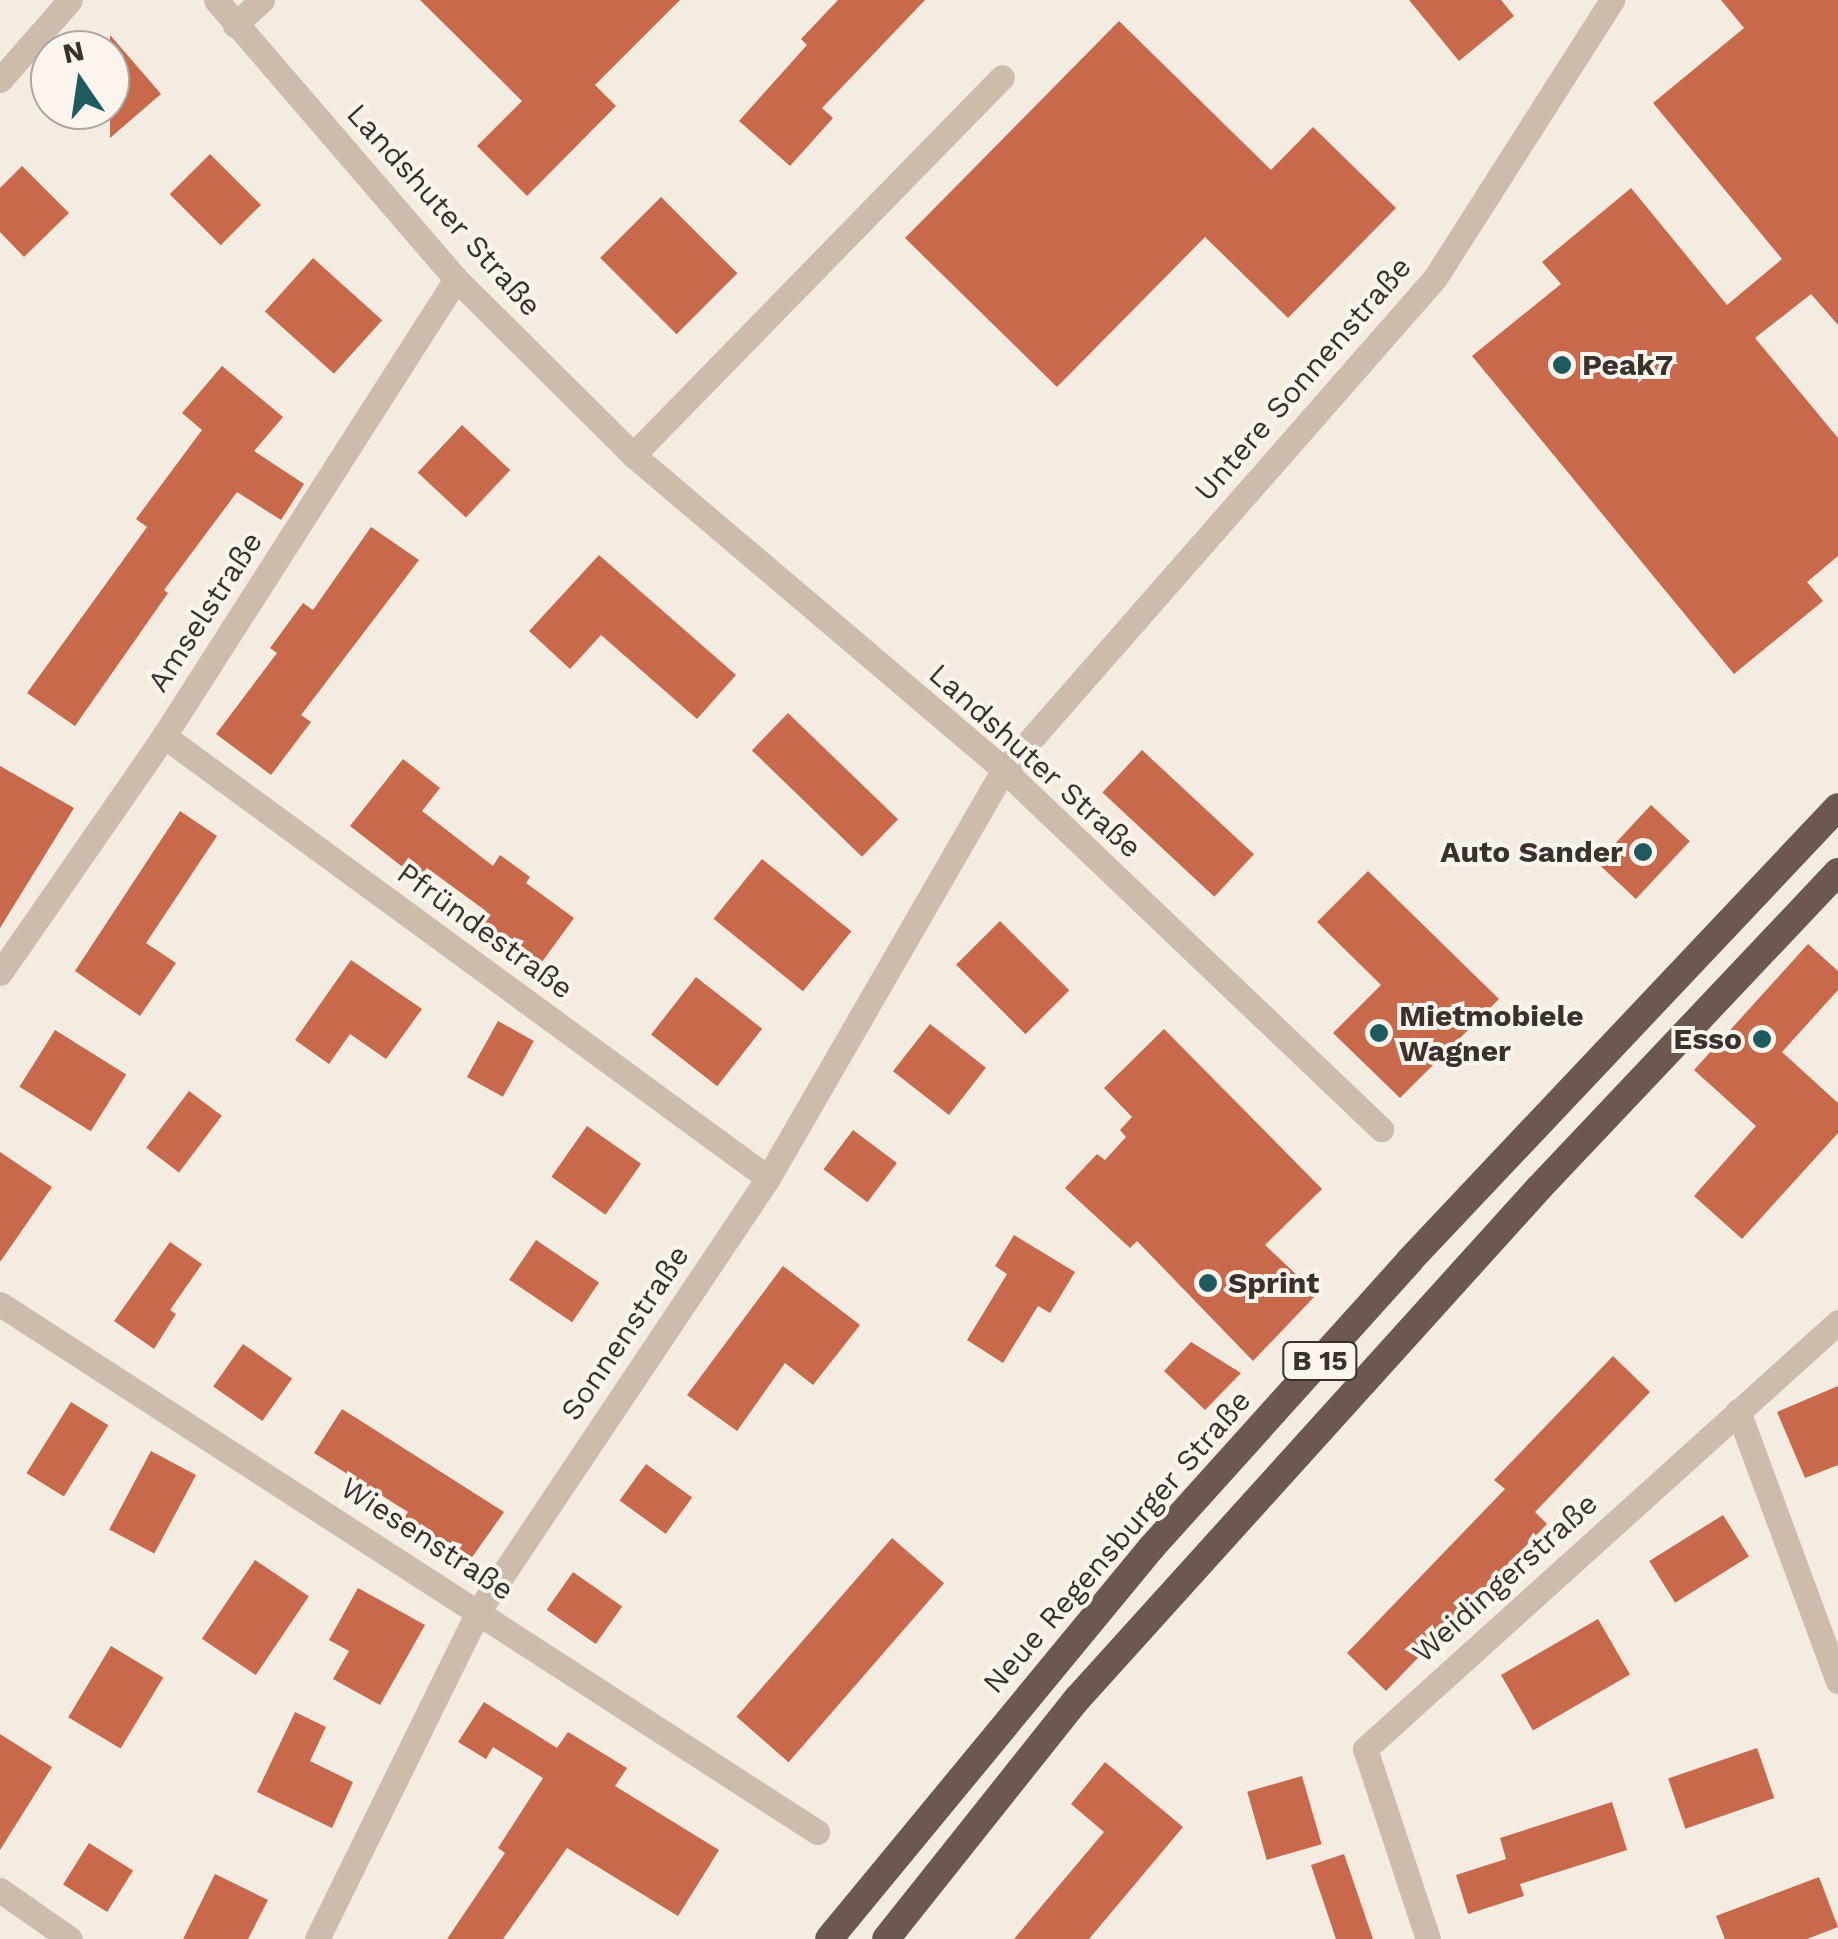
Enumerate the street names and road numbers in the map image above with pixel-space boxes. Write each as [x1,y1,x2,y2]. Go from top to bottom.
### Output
street label: Landshuter Straße [339,96,549,324]
street label: Untere Sonnenstraße [1187,250,1419,508]
street label: Amselstraße [140,525,270,699]
street label: Landshuter Straße [921,656,1149,866]
street label: Pfründestraße [390,855,580,1007]
street label: Sonnenstraße [553,1239,697,1427]
road number: B 15 [1280,1338,1360,1384]
street label: Neue Regensburger Straße [975,1383,1259,1701]
street label: Wiesenstraße [334,1470,520,1608]
street label: Weidingerstraße [1405,1486,1605,1670]

